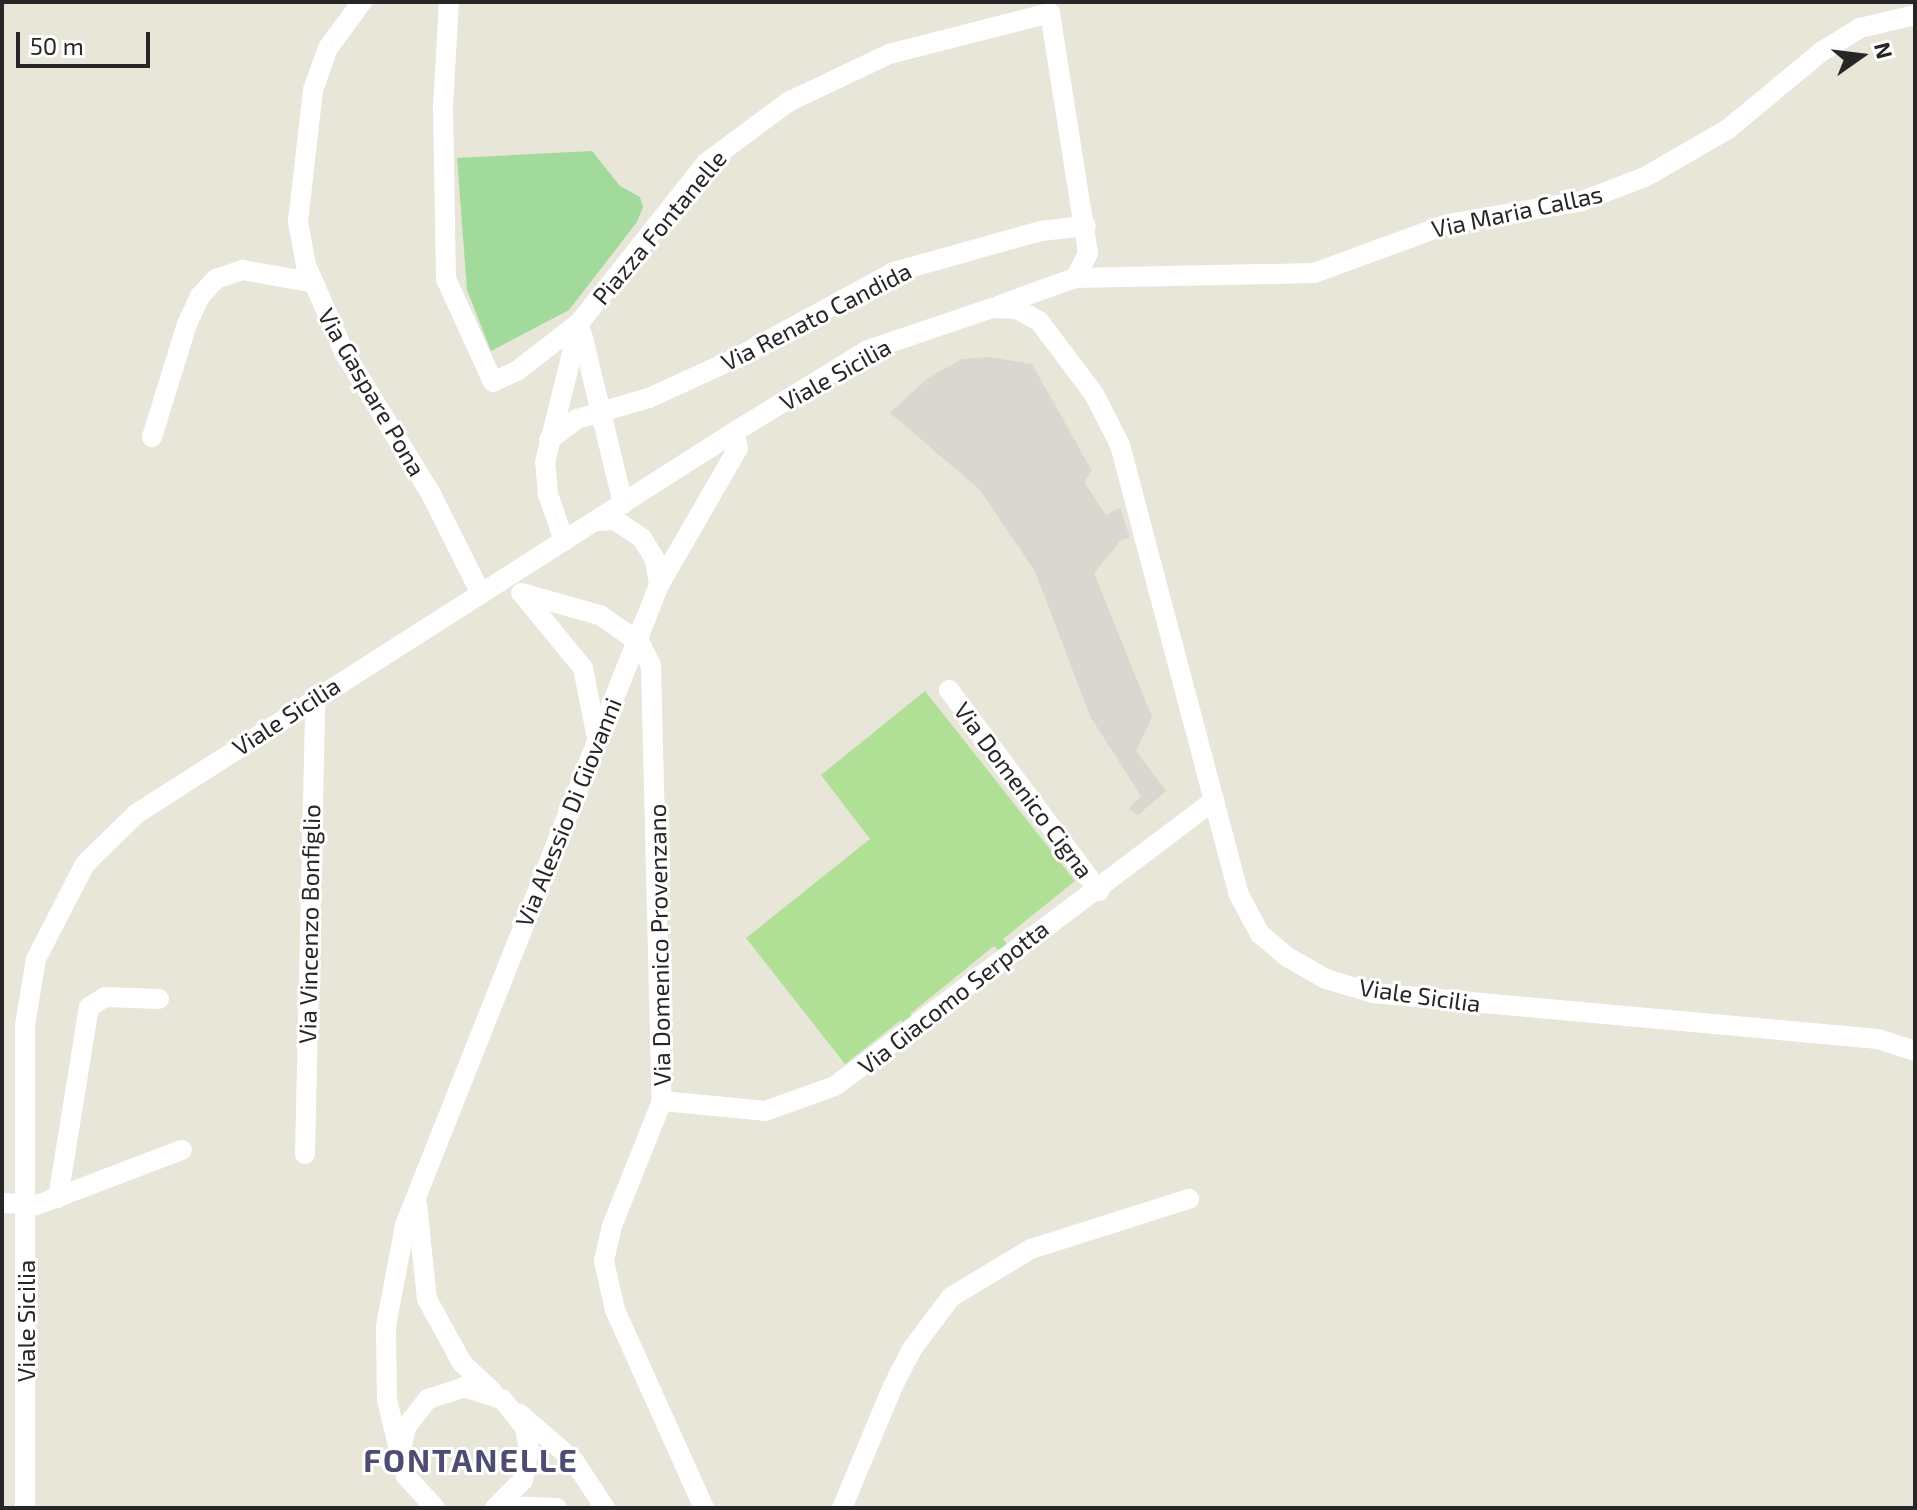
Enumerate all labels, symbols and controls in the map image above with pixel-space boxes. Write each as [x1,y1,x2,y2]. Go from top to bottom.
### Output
scale bar [20,16,154,66]
north arrow [1821,16,1901,96]
text: 50 m [30,31,84,60]
text: N [1870,39,1899,61]
street label: Piazza Fontanelle [586,144,732,310]
street label: Via Maria Callas [1429,179,1605,243]
street label: Via Renato Candida [716,256,916,376]
street label: Via Gaspare Pona [312,303,432,481]
street label: Viale Sicilia [774,332,896,416]
street label: Viale Sicilia [227,671,345,761]
street label: Via Alessio Di Giovanni [509,693,627,931]
street label: Via Domenico Cigna [948,696,1100,884]
street label: Via Vincenzo Bonfiglio [293,804,325,1044]
street label: Via Domenico Provenzano [642,804,676,1086]
street label: Via Giacomo Serpotta [852,914,1054,1080]
street label: Viale Sicilia [1357,972,1483,1018]
street label: Viale Sicilia [12,1260,40,1382]
district label: FONTANELLE [363,1440,579,1478]

